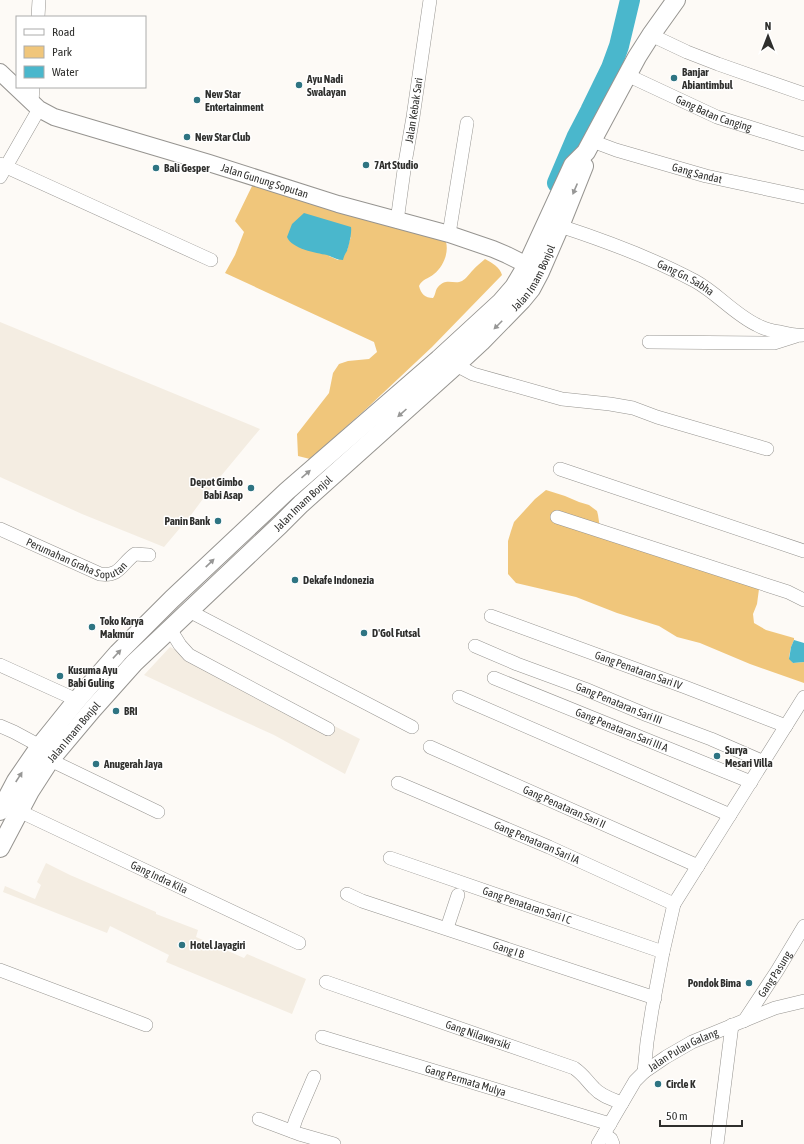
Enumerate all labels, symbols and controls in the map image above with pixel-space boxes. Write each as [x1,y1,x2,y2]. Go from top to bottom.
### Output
legend [16,16,146,88]
north arrow [748,16,788,56]
text: N [765,20,771,32]
text: Road [52,25,75,39]
text: Park [52,45,73,59]
text: Water [52,65,79,79]
place label: Banjar Abiantimbul [681,66,734,91]
place label: Ayu Nadi Swalayan [306,73,346,98]
marker: Banjar Abiantimbul [669,73,679,83]
street label: Jalan Kebak Sari [403,77,425,144]
marker: Ayu Nadi Swalayan [294,80,304,90]
place label: New Star Entertainment [205,88,265,113]
street label: Gang Batan Canging [674,93,754,134]
marker: New Star Entertainment [192,95,202,105]
place label: New Star Club [195,131,251,143]
marker: New Star Club [182,132,192,142]
place label: 7Art Studio [374,159,418,171]
marker: 7Art Studio [361,160,371,170]
street label: Jalan Gunung Soputan [220,161,310,200]
street label: Gang Sandat [671,161,723,185]
place label: Bali Gesper [164,162,210,174]
marker: Bali Gesper [151,163,161,173]
one-way arrow [572,184,578,196]
street label: Jalan Imam Bonjol [509,243,557,313]
street label: Gang Gn. Sabha [655,257,716,298]
one-way arrow [493,320,503,330]
one-way arrow [397,409,408,418]
one-way arrow [300,470,311,479]
street label: Jalan Imam Bonjol [271,473,334,534]
place label: Depot Gimbo Babi Asap [190,476,243,501]
marker: Depot Gimbo Babi Asap [246,483,256,493]
place label: Panin Bank [165,515,210,527]
marker: Panin Bank [213,516,223,526]
street label: Perumahan Graha Soputan [24,536,129,581]
one-way arrow [205,558,215,568]
place label: Dekafe Indonezia [303,574,374,586]
marker: Dekafe Indonezia [290,575,300,585]
place label: Toko Karya Makmur [100,615,144,640]
marker: Toko Karya Makmur [87,622,97,632]
place label: D'Gol Futsal [372,627,421,639]
marker: D'Gol Futsal [359,628,369,638]
one-way arrow [113,649,122,659]
street label: Gang Penataran Sari IV [593,649,684,692]
place label: Kusuma Ayu Babi Guling [68,664,118,689]
marker: Kusuma Ayu Babi Guling [55,671,65,681]
street label: Gang Penataran Sari III [574,680,664,726]
street label: Jalan Imam Bonjol [45,699,103,765]
place label: BRI [124,705,138,717]
marker: BRI [111,706,121,716]
street label: Gang Penataran Sari III A [574,706,671,754]
place label: Surya Mesari Villa [725,744,773,769]
marker: Surya Mesari Villa [712,751,722,761]
place label: Anugerah Jaya [103,758,163,770]
marker: Anugerah Jaya [91,759,101,769]
one-way arrow [15,772,23,782]
street label: Gang Penataran Sari II [521,783,608,830]
street label: Gang Penataran Sari IA [492,818,582,866]
street label: Gang Indra Kila [129,859,190,896]
street label: Gang Penataran Sari I C [481,884,573,926]
place label: Hotel Jayagiri [190,939,246,951]
street label: Gang I B [491,939,526,961]
marker: Hotel Jayagiri [177,940,187,950]
street label: Gang Pasung [755,949,794,999]
place label: Pondok Bima [688,977,741,989]
marker: Pondok Bima [744,978,754,988]
street label: Gang Nilawarsiki [444,1018,512,1052]
street label: Jalan Pulau Galang [646,1026,720,1074]
street label: Gang Permata Mulya [424,1062,508,1098]
place label: Circle K [666,1078,696,1090]
marker: Circle K [653,1079,663,1089]
scale bar [660,1102,742,1128]
text: 50 m [666,1109,688,1123]

